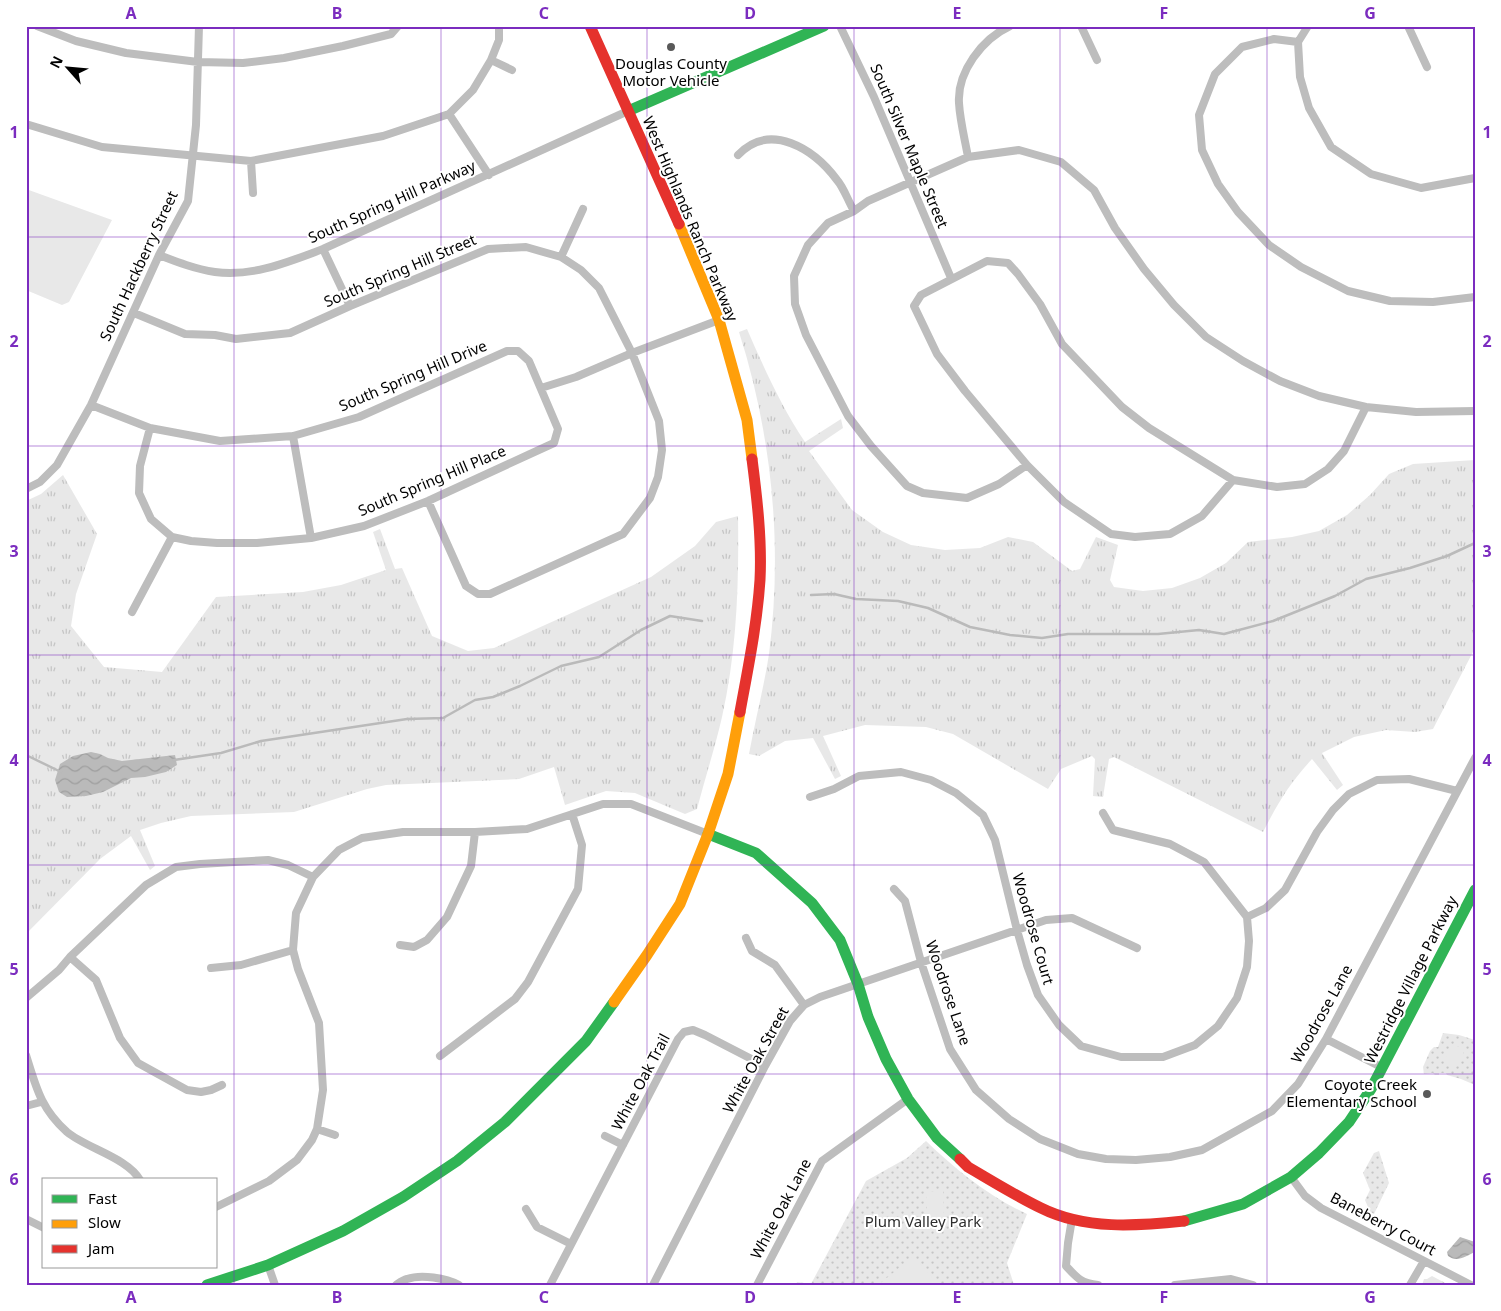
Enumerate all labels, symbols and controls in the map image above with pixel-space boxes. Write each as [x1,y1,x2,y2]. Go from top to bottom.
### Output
text: A [125,2,137,24]
text: B [332,2,342,24]
text: C [539,2,549,24]
text: D [744,2,756,24]
text: E [953,2,962,24]
text: F [1160,2,1168,24]
text: G [1364,2,1376,24]
marker: Douglas County Motor Vehicle [665,41,677,53]
north arrow [42,42,92,92]
text: N [45,52,67,71]
place label: Douglas County Motor Vehicle [615,53,727,90]
street label: South Silver Maple Street [866,60,954,231]
street label: West Highlands Ranch Parkway [639,113,743,324]
text: 1 [9,121,19,143]
text: 1 [1482,121,1492,143]
street label: South Spring Hill Parkway [305,155,479,247]
street label: South Hackberry Street [94,187,182,344]
street label: South Spring Hill Street [320,229,479,311]
text: 2 [9,330,19,352]
text: 2 [1482,330,1492,352]
street label: South Spring Hill Drive [336,335,490,415]
street label: South Spring Hill Place [355,440,509,520]
text: 3 [9,540,19,562]
text: 3 [1482,540,1492,562]
text: 4 [9,749,19,771]
text: 4 [1482,749,1492,771]
street label: Woodrose Court [1009,871,1060,987]
street label: Westridge Village Parkway [1359,892,1461,1067]
street label: Woodrose Lane [922,938,976,1048]
text: 5 [9,958,19,980]
text: 5 [1482,958,1492,980]
street label: Woodrose Lane [1286,961,1356,1066]
street label: White Oak Street [718,1002,793,1116]
street label: White Oak Trail [606,1030,674,1133]
place label: Coyote Creek Elementary School [1286,1074,1417,1111]
marker: Coyote Creek Elementary School [1421,1088,1433,1100]
street label: White Oak Lane [745,1155,815,1262]
text: 6 [9,1168,19,1190]
text: 6 [1482,1168,1492,1190]
legend [42,1178,218,1268]
street label: Baneberry Court [1327,1187,1440,1260]
text: Fast [88,1188,117,1208]
park label: Plum Valley Park [865,1211,981,1231]
text: Slow [88,1212,121,1232]
text: Jam [86,1238,115,1258]
text: A [125,1286,137,1308]
text: B [332,1286,342,1308]
text: C [539,1286,549,1308]
text: D [744,1286,756,1308]
text: E [953,1286,962,1308]
text: F [1160,1286,1168,1308]
text: G [1364,1286,1376,1308]

